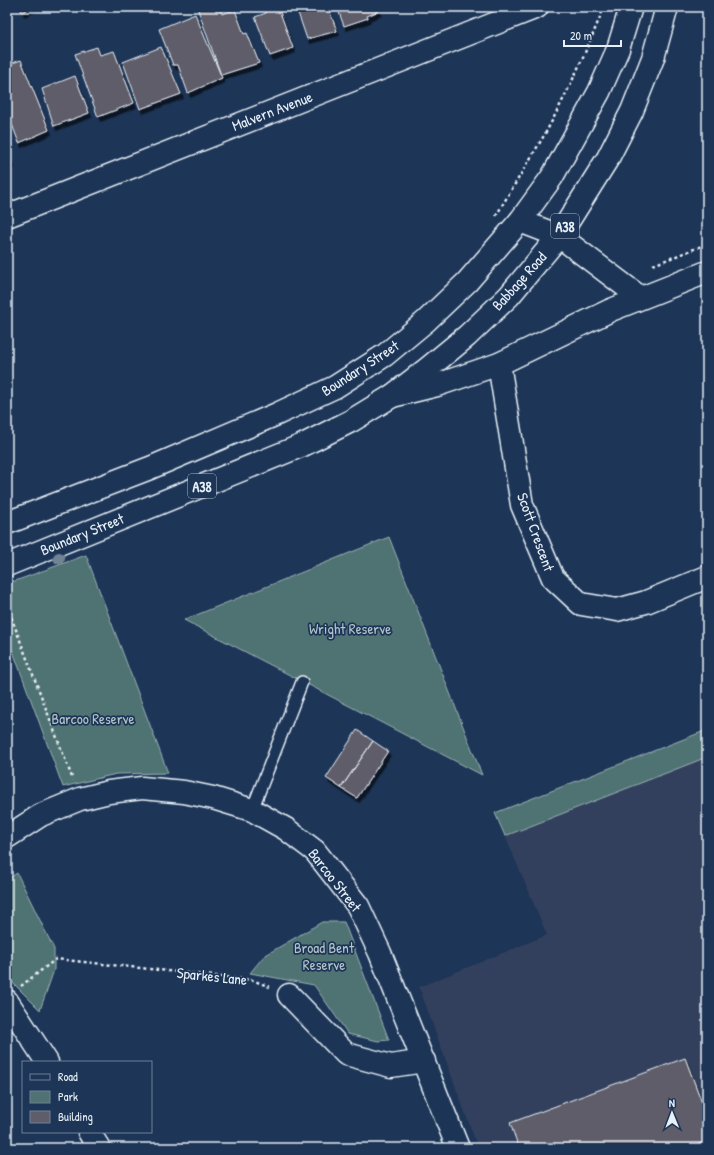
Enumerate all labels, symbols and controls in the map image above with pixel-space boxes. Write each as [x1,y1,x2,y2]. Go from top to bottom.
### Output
scale bar [564,22,621,48]
text: 20 m [570,27,592,44]
street label: Malvern Avenue [229,86,315,136]
road number: A38 [551,214,579,238]
street label: Babbage Road [487,247,551,315]
street label: Boundary Street [317,335,404,401]
road number: A38 [188,474,216,498]
street label: Scott Crescent [512,490,560,575]
street label: Boundary Street [37,507,128,560]
park label: Wright Reserve [309,618,391,639]
park label: Barcoo Reserve [52,708,134,729]
street label: Barcoo Street [303,844,367,917]
park label: Broad Bent Reserve [294,937,355,975]
street label: Sparkes Lane [176,962,248,990]
legend [22,1061,152,1133]
text: Road [58,1068,78,1085]
text: Park [58,1088,78,1105]
north arrow [652,1093,692,1133]
text: N [669,1096,675,1110]
text: Building [58,1108,93,1125]

